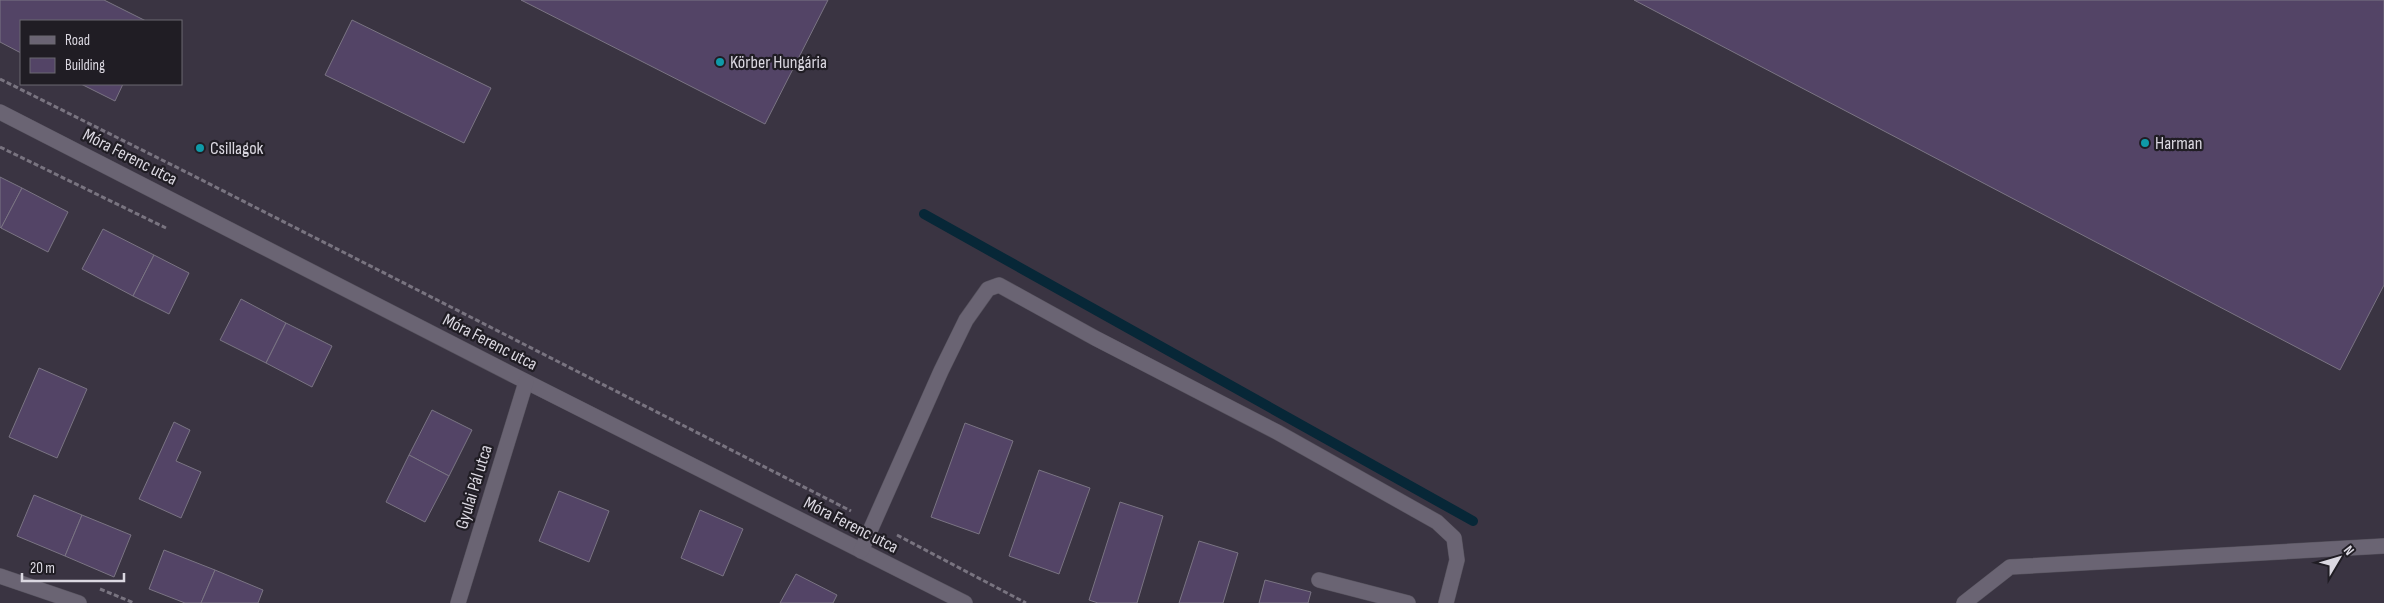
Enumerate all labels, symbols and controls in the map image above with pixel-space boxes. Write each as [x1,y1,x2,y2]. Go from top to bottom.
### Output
legend [20,20,182,85]
text: Road [65,31,90,50]
place label: Körber Hungária [730,52,827,73]
text: Building [65,56,105,75]
marker: Körber Hungária [714,56,726,68]
street label: Móra Ferenc utca [79,124,181,190]
place label: Harman [2155,133,2202,154]
marker: Harman [2139,137,2151,149]
place label: Csillagok [210,138,264,159]
marker: Csillagok [194,142,206,154]
street label: Móra Ferenc utca [439,309,541,375]
street label: Gyulai Pál utca [451,442,497,532]
street label: Móra Ferenc utca [800,492,902,558]
north arrow [2314,533,2364,583]
text: N [2340,542,2358,558]
scale bar [22,550,125,582]
text: 20 m [30,559,55,578]

